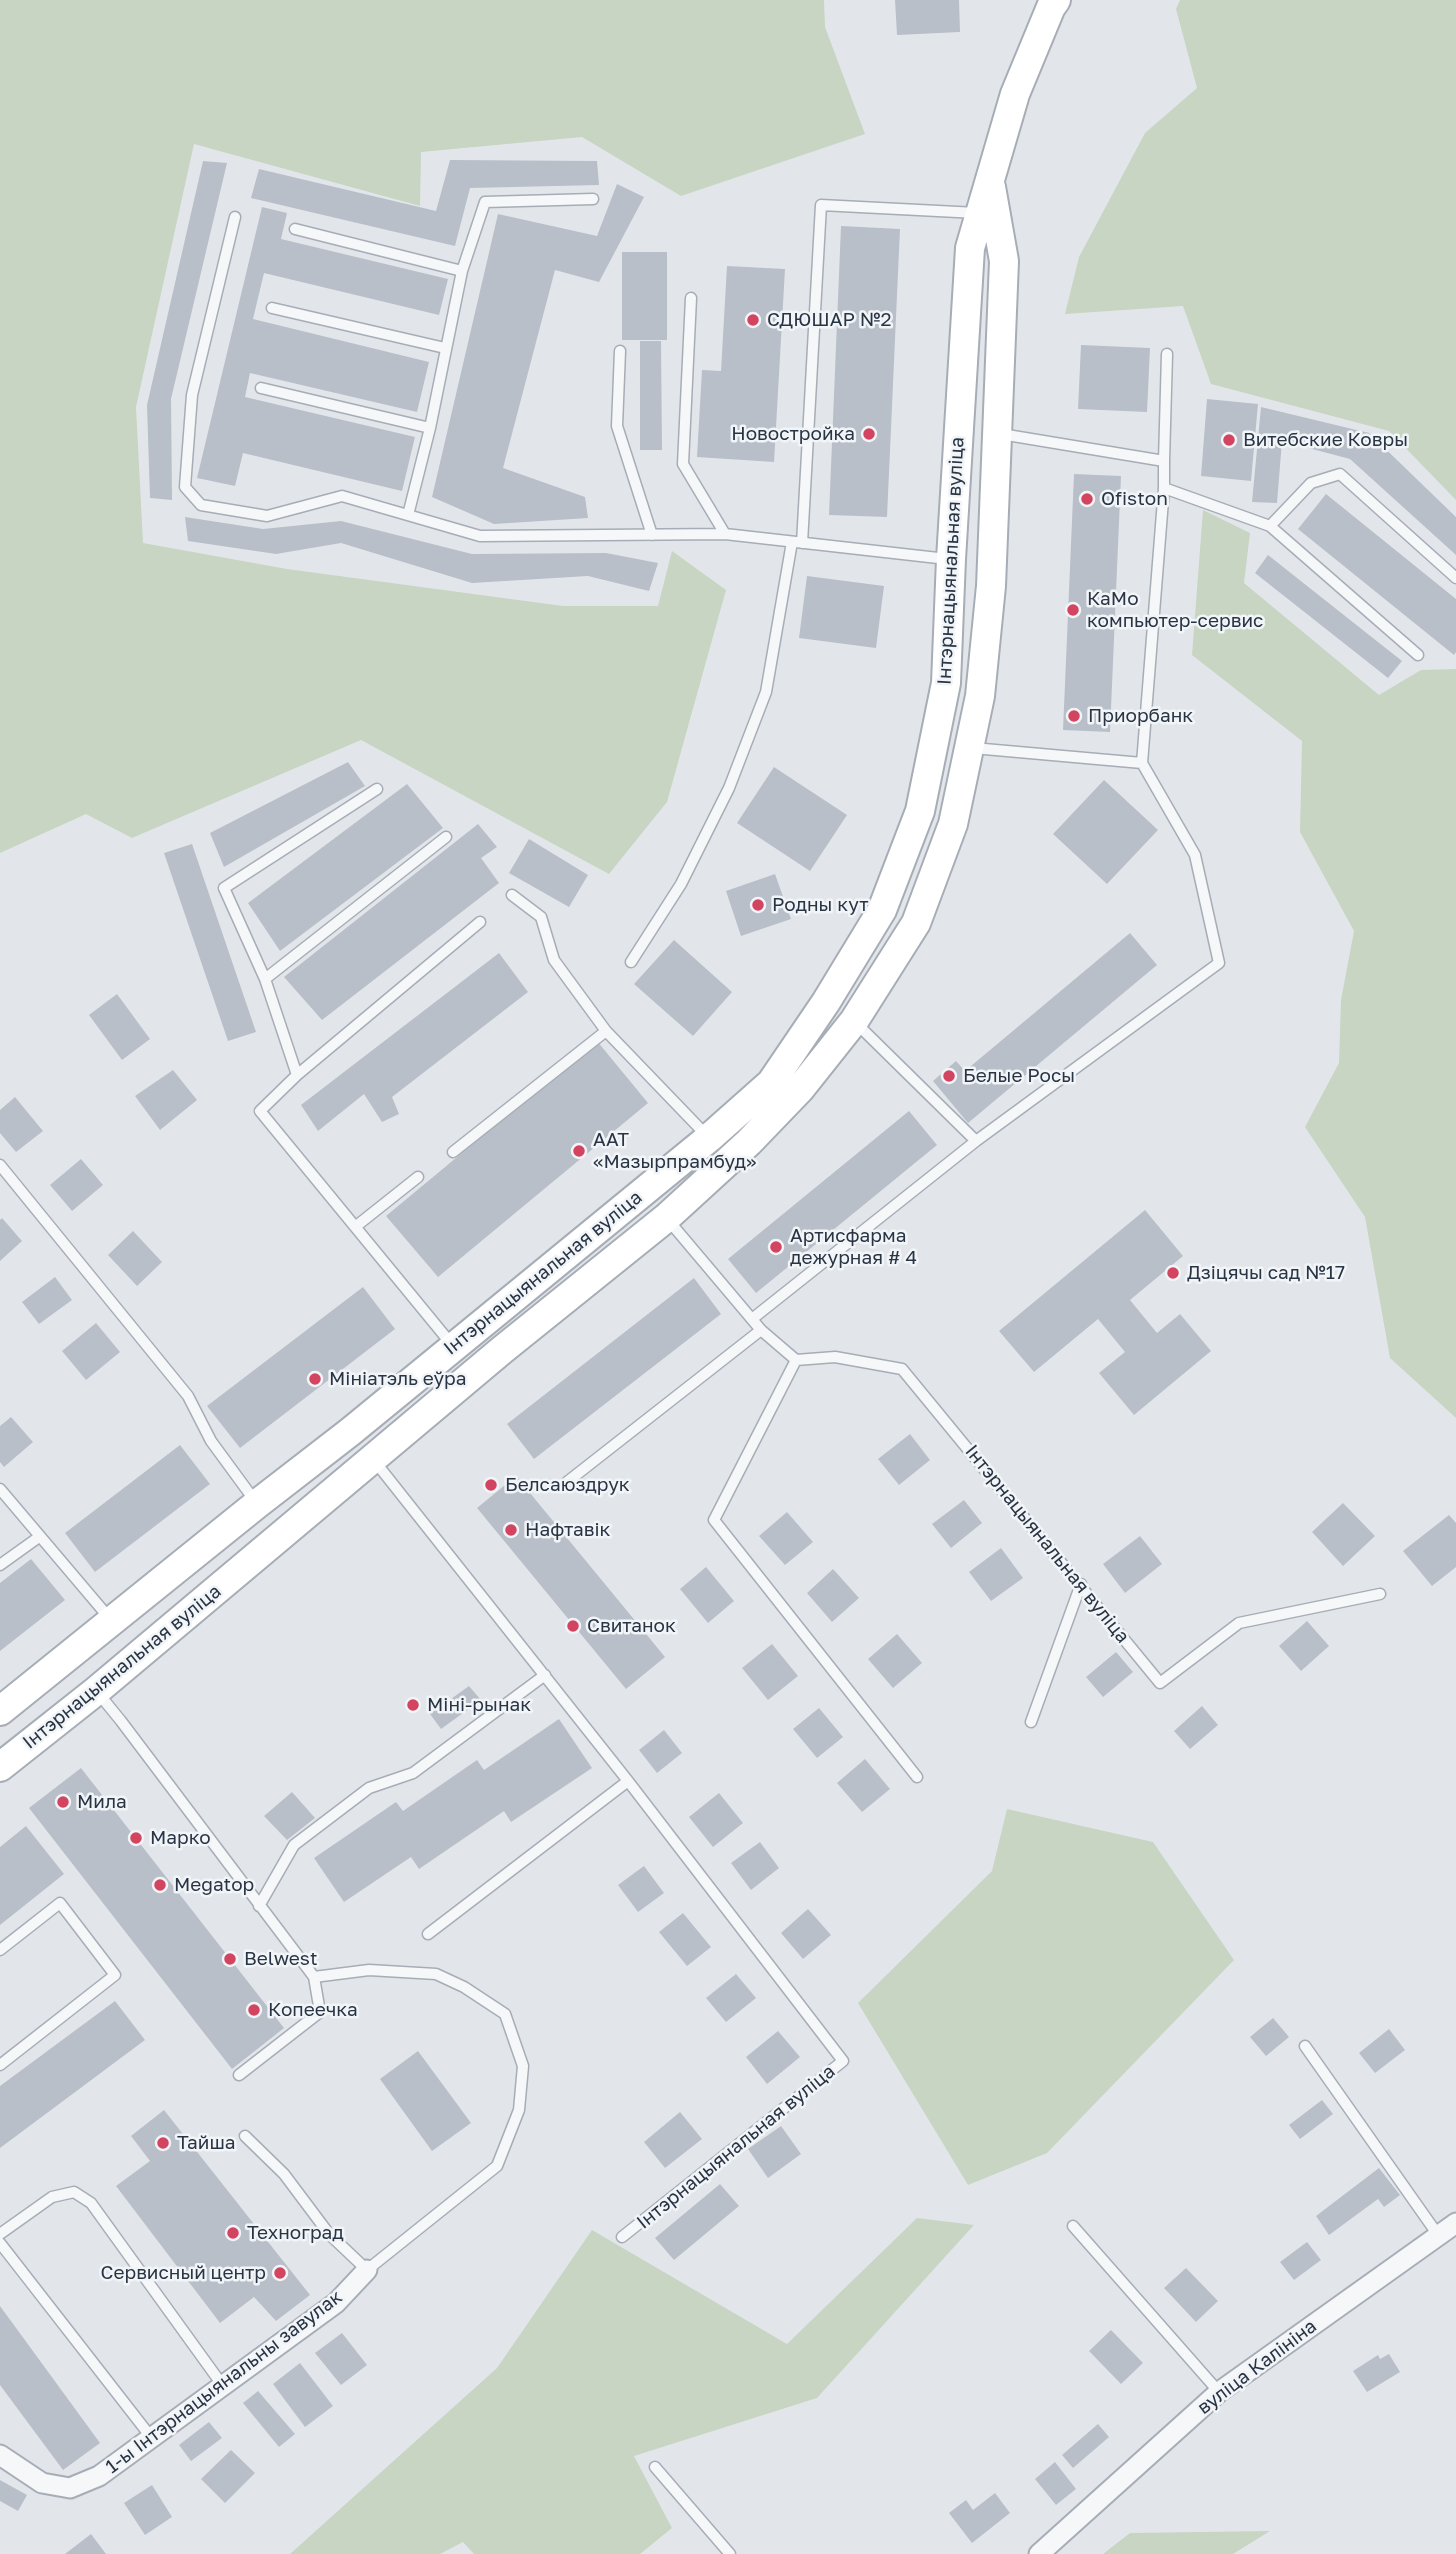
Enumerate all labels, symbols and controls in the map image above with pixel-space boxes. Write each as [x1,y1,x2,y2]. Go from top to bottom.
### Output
place label: СДЮШАР №2 [767,309,891,331]
marker: СДЮШАР №2 [745,312,761,328]
place label: Новостройка [731,423,855,445]
marker: Новостройка [861,426,877,442]
place label: Витебские Ковры [1243,429,1408,451]
marker: Витебские Ковры [1221,432,1237,448]
street label: Інтэрнацыянальная вуліца [933,436,969,686]
place label: Ofiston [1101,488,1168,510]
marker: Ofiston [1079,491,1095,507]
place label: КаМо компьютер-сервис [1087,588,1263,632]
marker: КаМо компьютер-сервис [1065,602,1081,618]
place label: Приорбанк [1088,705,1193,727]
marker: Приорбанк [1066,708,1082,724]
place label: Родны кут [772,894,869,916]
marker: Родны кут [750,897,766,913]
place label: Белые Росы [963,1065,1075,1087]
marker: Белые Росы [941,1068,957,1084]
place label: ААТ «Мазырпрамбуд» [593,1129,756,1173]
marker: ААТ «Мазырпрамбуд» [571,1143,587,1159]
street label: Інтэрнацыянальная вуліца [439,1186,647,1360]
place label: Артисфарма дежурная # 4 [790,1225,917,1269]
marker: Артисфарма дежурная # 4 [768,1239,784,1255]
place label: Дзіцячы сад №17 [1187,1262,1345,1284]
marker: Дзіцячы сад №17 [1165,1265,1181,1281]
place label: Мініатэль еўра [329,1368,466,1390]
marker: Мініатэль еўра [307,1371,323,1387]
street label: Інтэрнацыянальная вуліца [960,1440,1134,1648]
place label: Белсаюздрук [505,1474,630,1496]
marker: Белсаюздрук [483,1477,499,1493]
place label: Нафтавік [525,1519,610,1541]
marker: Нафтавік [503,1522,519,1538]
street label: Інтэрнацыянальная вуліца [18,1580,226,1754]
place label: Свитанок [587,1615,676,1637]
marker: Свитанок [565,1618,581,1634]
place label: Міні-рынак [427,1694,531,1716]
marker: Міні-рынак [405,1697,421,1713]
place label: Мила [77,1791,127,1813]
marker: Мила [55,1794,71,1810]
place label: Марко [150,1827,211,1849]
marker: Марко [128,1830,144,1846]
place label: Megatop [174,1874,254,1896]
marker: Megatop [152,1877,168,1893]
place label: Belwest [244,1948,318,1970]
marker: Belwest [222,1951,238,1967]
place label: Копеечка [268,1999,358,2021]
marker: Копеечка [246,2002,262,2018]
street label: Інтэрнацыянальная вуліца [632,2060,840,2234]
place label: Тайша [177,2132,236,2154]
marker: Тайша [155,2135,171,2151]
place label: Техноград [247,2222,344,2244]
marker: Техноград [225,2225,241,2241]
place label: Сервисный центр [101,2262,266,2284]
marker: Сервисный центр [272,2265,288,2281]
street label: 1-ы Інтэрнацыянальны завулак [101,2286,347,2478]
street label: вуліца Калініна [1193,2315,1321,2419]

